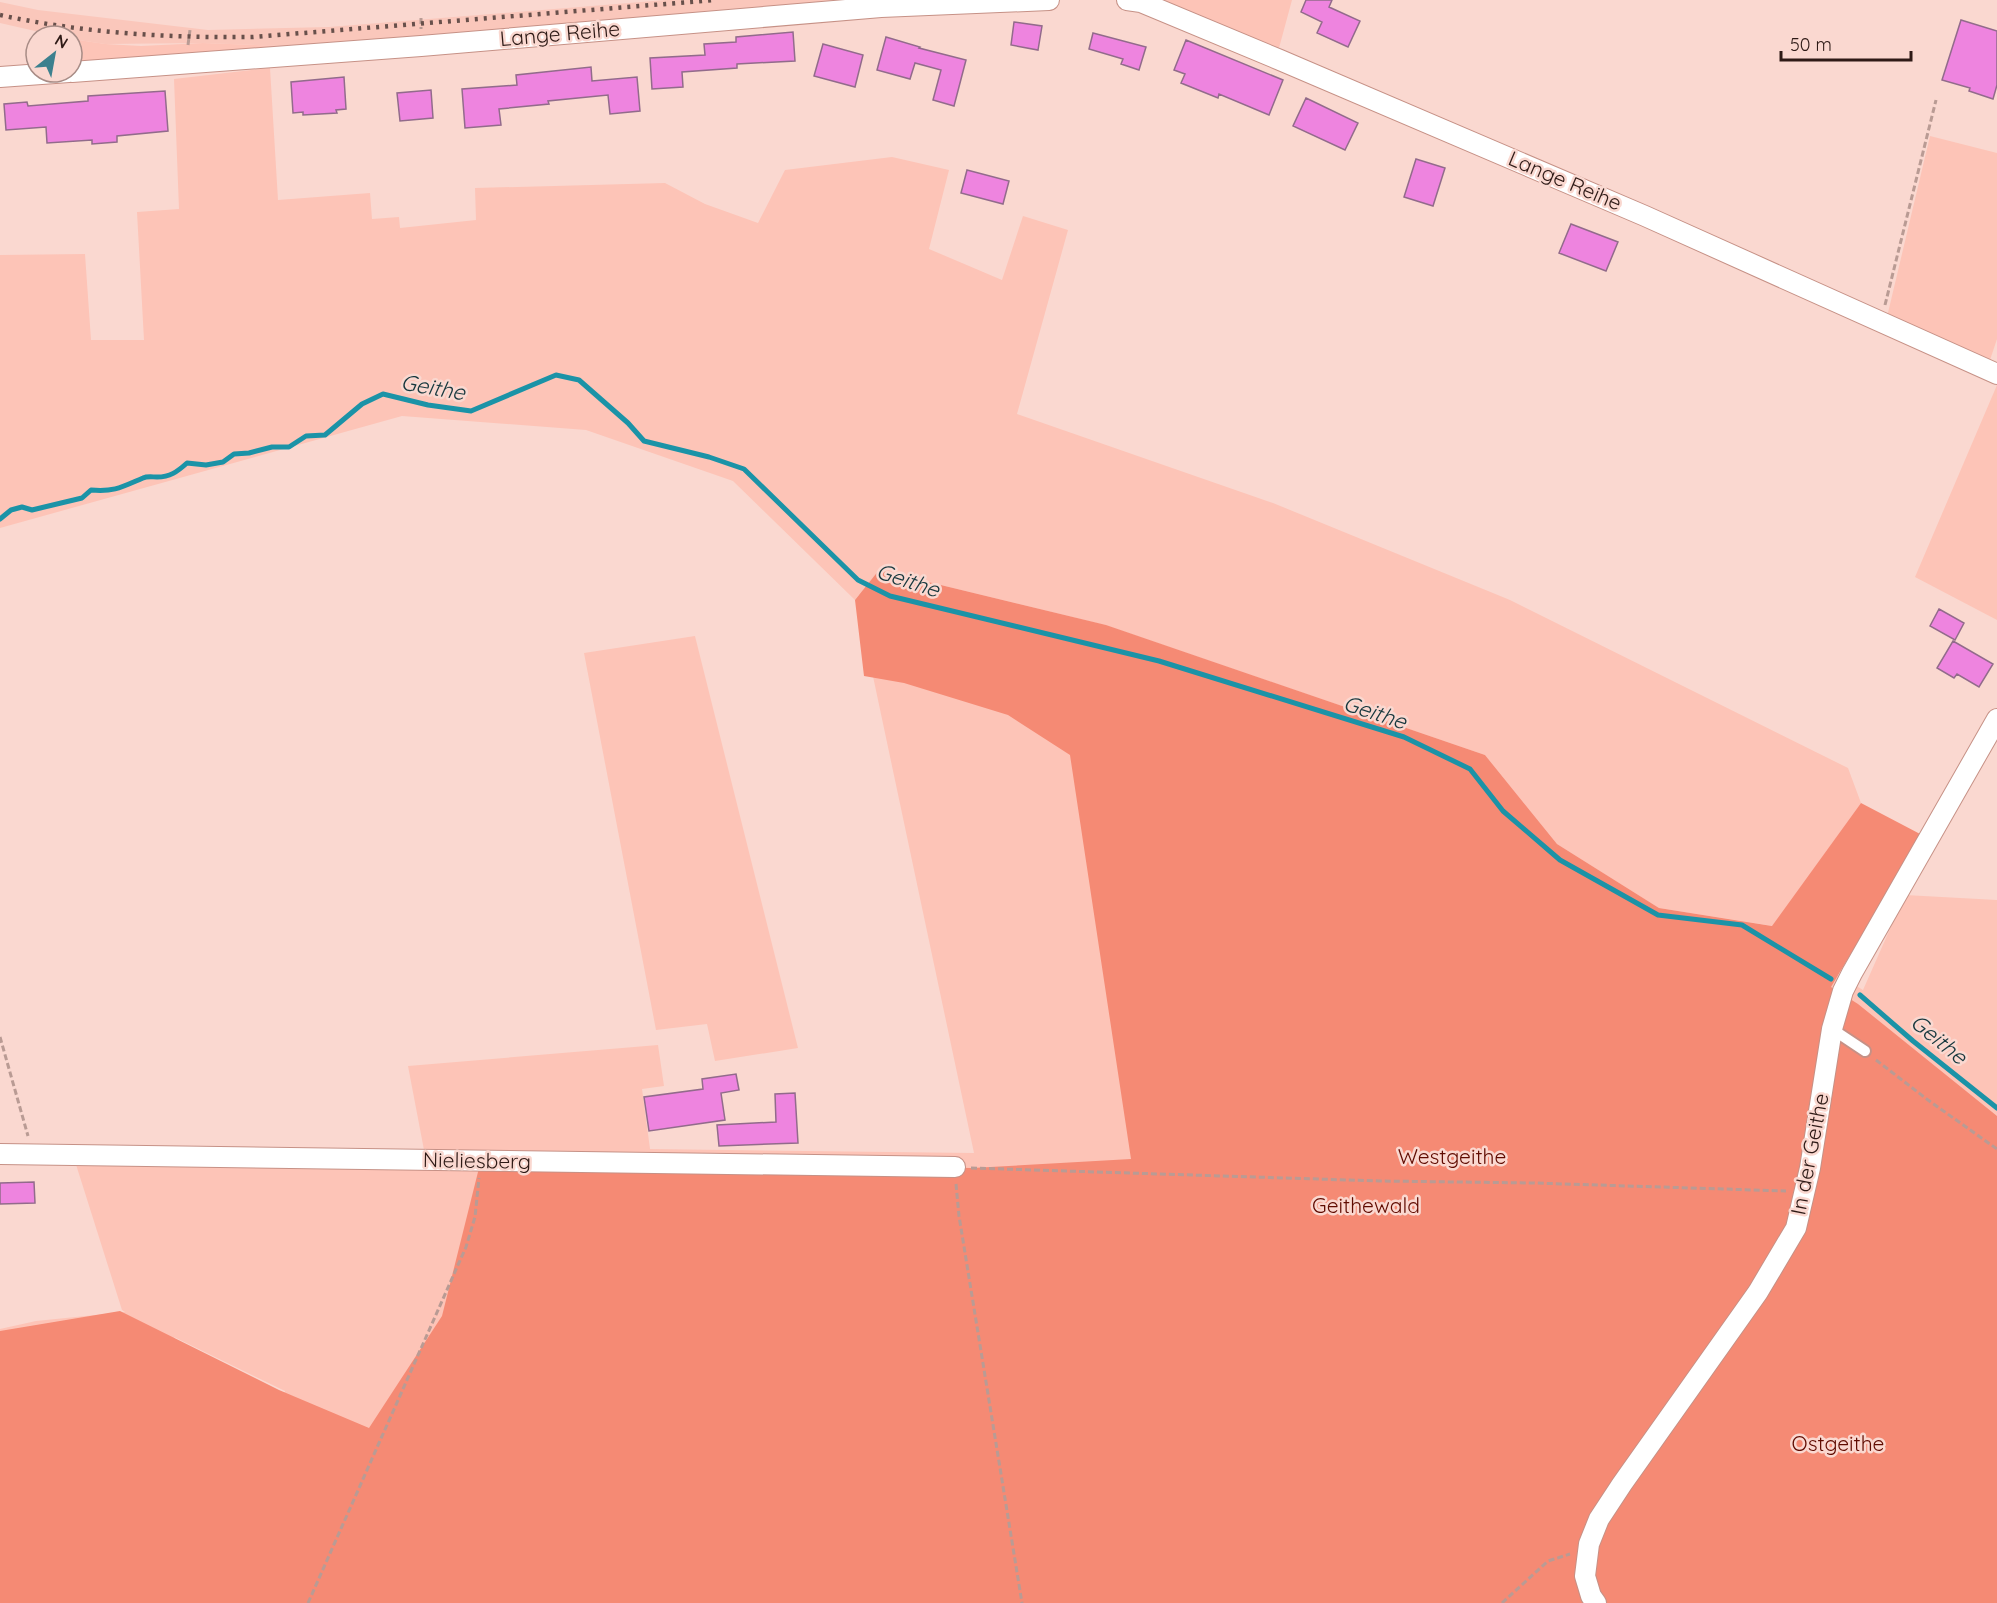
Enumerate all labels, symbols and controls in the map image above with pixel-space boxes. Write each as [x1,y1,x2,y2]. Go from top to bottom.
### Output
street label: Lange Reihe [499,15,621,51]
north arrow [24,24,84,84]
scale bar [1781,24,1912,62]
text: N [52,30,72,53]
text: 50 m [1790,33,1832,56]
street label: Lange Reihe [1505,145,1626,216]
water label: Geithe [399,368,469,407]
water label: Geithe [873,557,945,604]
water label: Geithe [1340,689,1412,736]
water label: Geithe [1905,1008,1974,1071]
street label: In der Geithe [1784,1091,1834,1217]
park label: Westgeithe [1398,1143,1506,1169]
street label: Nieliesberg [423,1146,531,1174]
park label: Geithewald [1312,1192,1420,1218]
park label: Ostgeithe [1792,1430,1884,1456]

